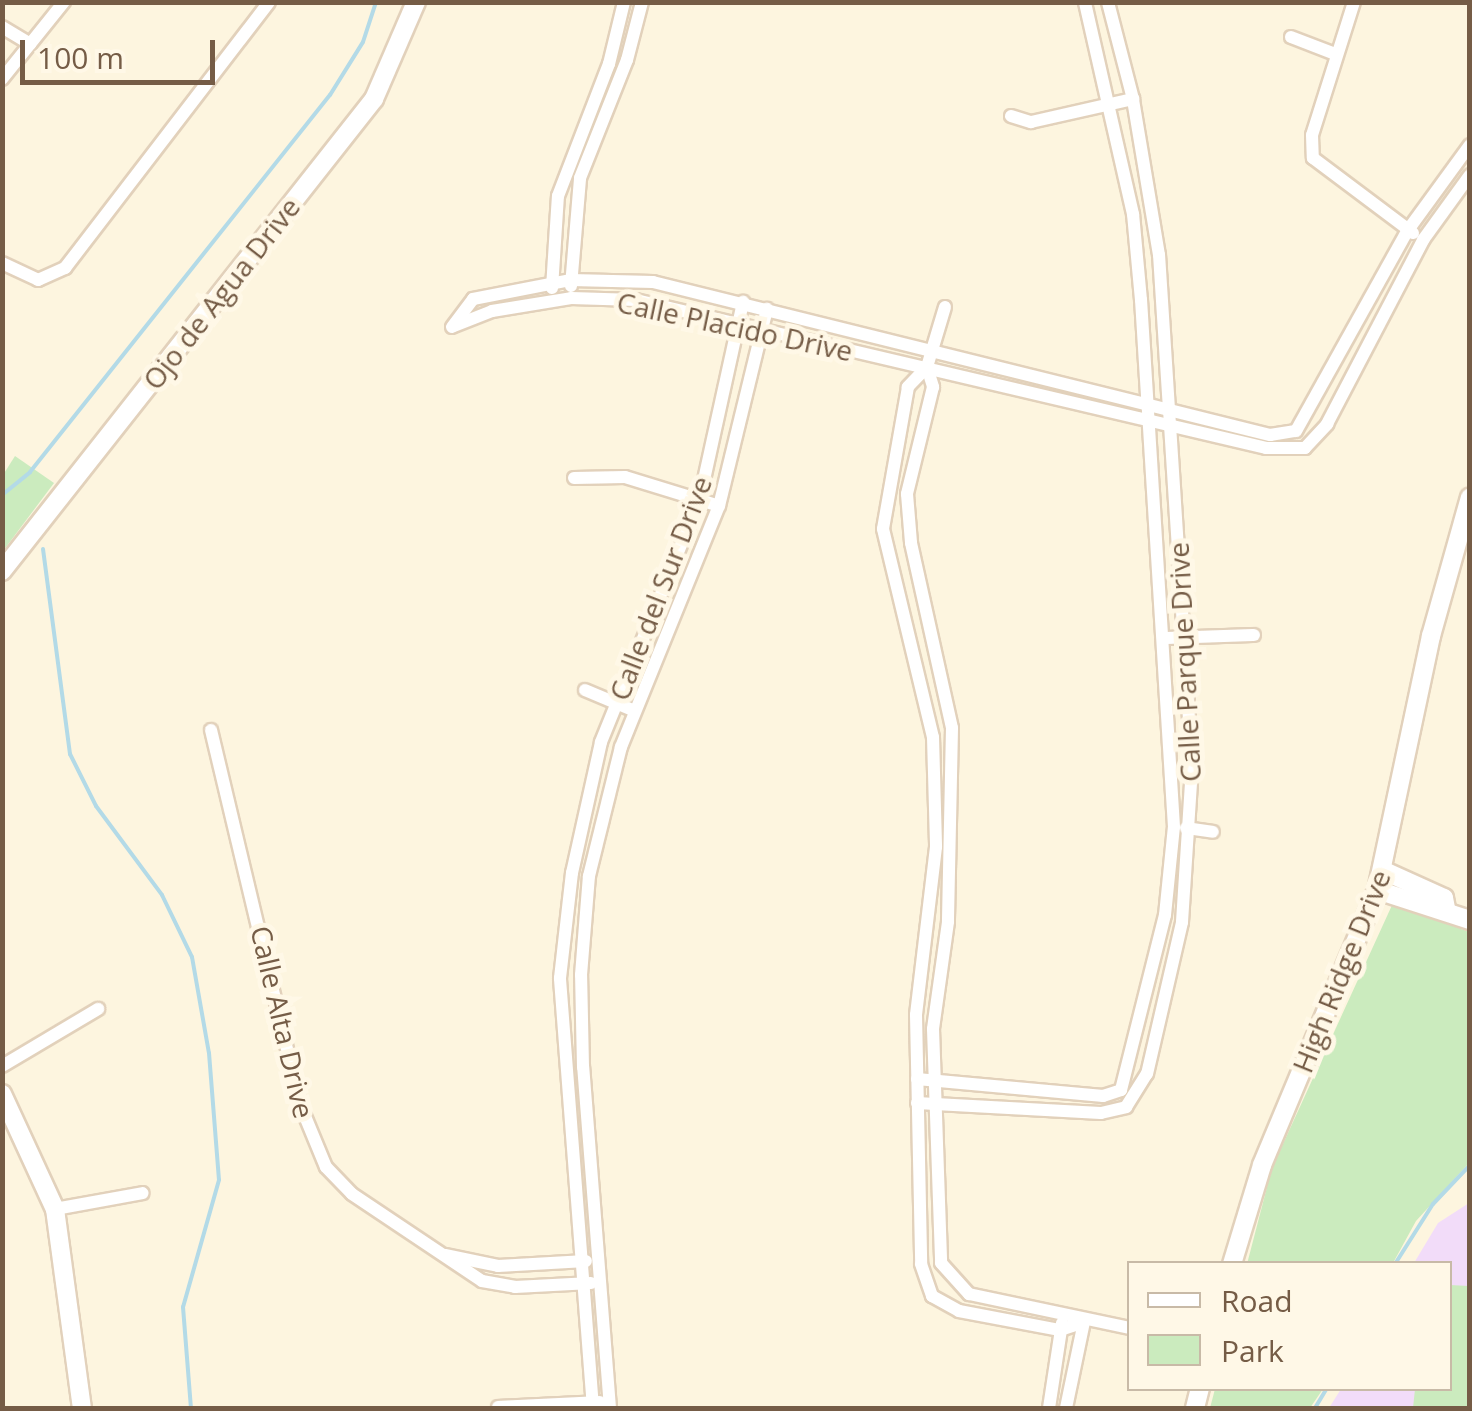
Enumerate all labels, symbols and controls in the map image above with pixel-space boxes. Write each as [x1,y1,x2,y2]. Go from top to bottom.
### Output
scale bar [25,20,220,82]
text: 100 m [37,37,124,78]
street label: Ojo de Agua Drive [136,190,306,396]
street label: Calle Placido Drive [614,285,856,367]
street label: Calle del Sur Drive [602,471,718,705]
street label: Calle Parque Drive [1161,541,1207,783]
street label: High Ridge Drive [1285,865,1397,1077]
street label: Calle Alta Drive [245,923,321,1121]
legend [1127,1261,1452,1391]
text: Road [1221,1280,1293,1321]
text: Park [1221,1330,1284,1371]

